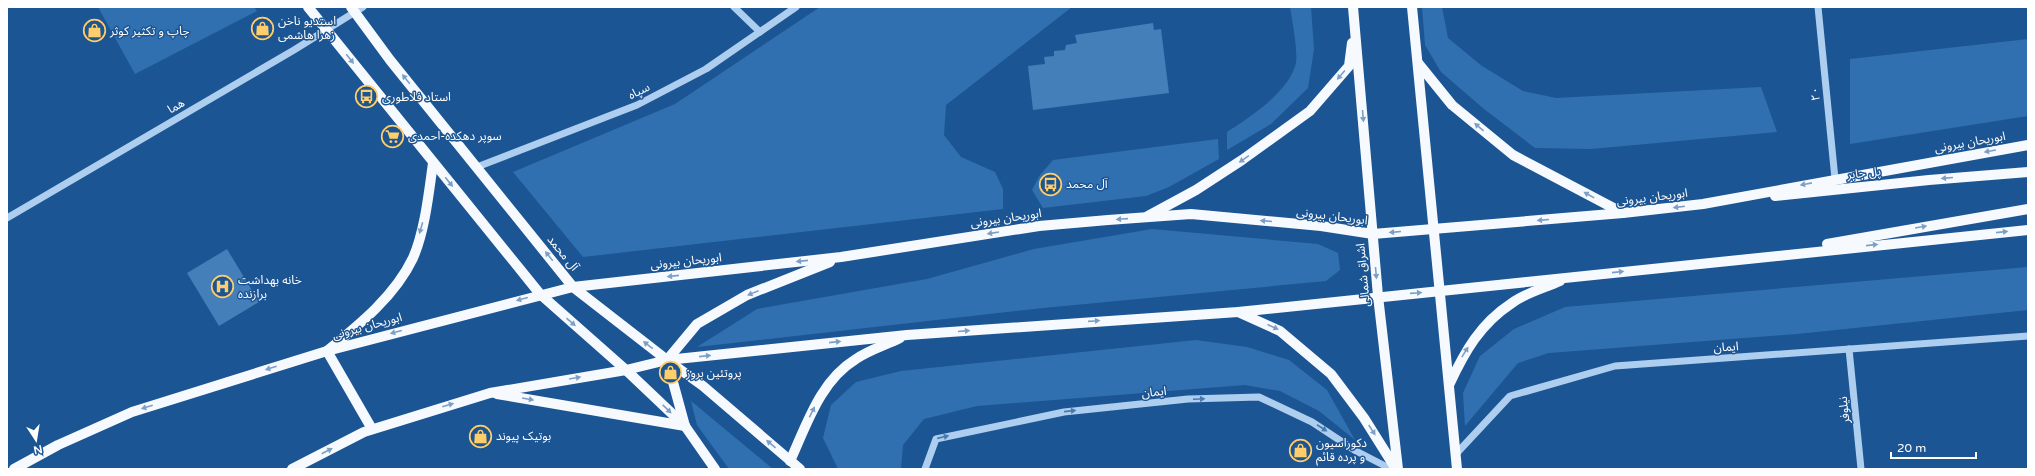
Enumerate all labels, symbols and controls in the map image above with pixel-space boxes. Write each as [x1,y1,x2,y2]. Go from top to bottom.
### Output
place label: استدیو ناخن زهرا هاشمی [278,14,336,42]
shop icon: استدیو ناخن زهرا هاشمی [249,15,275,41]
shop icon: چاپ و تکثیر کوثر [81,18,107,44]
place label: چاپ و تکثیر کوثر [109,24,190,39]
one-way arrow [346,53,354,64]
one-way arrow [1337,69,1346,80]
one-way arrow [401,73,410,84]
street label: سپاه [626,80,653,103]
bus stop icon: استاد فلاطوری [354,84,380,110]
street label: ۲۰ [1807,86,1823,102]
place label: استاد فلاطوری [382,90,451,104]
street label: هما [165,96,187,116]
one-way arrow [1359,110,1366,122]
one-way arrow [1474,122,1484,131]
supermarket icon: سوپر دهکده-احمدی [379,123,405,149]
place label: سوپر دهکده-احمدی [408,129,502,144]
street label: ابوریحان بیرونی [1933,129,2007,155]
one-way arrow [1983,149,1996,155]
one-way arrow [1238,155,1249,163]
street label: پل جابر [1845,164,1882,183]
bus stop icon: آل محمد [1038,171,1064,197]
one-way arrow [1941,175,1953,182]
one-way arrow [445,177,453,187]
place label: آل محمد [1066,177,1108,191]
one-way arrow [1800,181,1813,187]
street label: ابوریحان بیرونی [1616,186,1689,208]
one-way arrow [1583,191,1595,198]
one-way arrow [1672,203,1685,210]
street label: ابوریحان بیرونی [1296,205,1369,227]
street label: ابوریحان بیرونی [969,206,1043,230]
one-way arrow [1116,216,1128,223]
one-way arrow [1536,217,1549,223]
one-way arrow [1260,218,1272,225]
one-way arrow [418,223,424,235]
one-way arrow [1915,223,1927,229]
one-way arrow [1389,229,1401,236]
one-way arrow [1996,229,2008,236]
one-way arrow [987,230,999,236]
street label: آل محمد [544,232,582,274]
street label: اشراق شمالی [1353,242,1373,307]
one-way arrow [1866,242,1878,249]
street label: ابوریحان بیرونی [650,250,723,272]
one-way arrow [544,251,553,262]
one-way arrow [796,258,808,265]
one-way arrow [1372,267,1379,279]
one-way arrow [1612,269,1624,275]
one-way arrow [667,272,679,279]
place label: خانه بهداشت برازنده [238,273,302,301]
hospital icon: خانه بهداشت برازنده [210,274,236,300]
one-way arrow [746,290,758,296]
one-way arrow [1410,290,1422,297]
one-way arrow [516,296,528,302]
street label: ابوریحان بیرونی [331,310,404,342]
one-way arrow [566,317,577,326]
one-way arrow [1088,318,1100,325]
one-way arrow [1268,325,1280,331]
one-way arrow [958,327,970,334]
one-way arrow [390,329,402,335]
one-way arrow [829,339,841,346]
street label: ایمان [1713,339,1739,355]
one-way arrow [642,341,653,349]
one-way arrow [1462,346,1469,358]
one-way arrow [699,353,711,359]
shop icon: پروتئین بروز [658,360,684,386]
one-way arrow [265,365,277,371]
place label: پروتئین بروز [685,366,742,381]
one-way arrow [569,375,581,381]
street label: ایمان [1141,384,1167,400]
one-way arrow [1193,396,1206,402]
street label: نیلوفر [1836,396,1853,425]
one-way arrow [522,397,534,403]
one-way arrow [442,402,454,408]
one-way arrow [141,404,153,410]
one-way arrow [662,404,672,414]
one-way arrow [809,407,815,418]
one-way arrow [1064,408,1076,415]
north arrow [16,420,56,460]
shop icon: بوتیک پیوند [467,423,493,449]
one-way arrow [1316,424,1327,432]
one-way arrow [1368,425,1375,436]
place label: بوتیک پیوند [496,429,551,444]
one-way arrow [936,434,949,440]
scale bar [1891,434,1976,460]
place label: دکوراسیون و پرده قائم [1316,436,1367,466]
shop icon: دکوراسیون و پرده قائم [1288,437,1314,463]
one-way arrow [765,439,776,448]
text: 20 m [1897,441,1926,455]
text: N [32,442,44,457]
one-way arrow [321,448,333,454]

